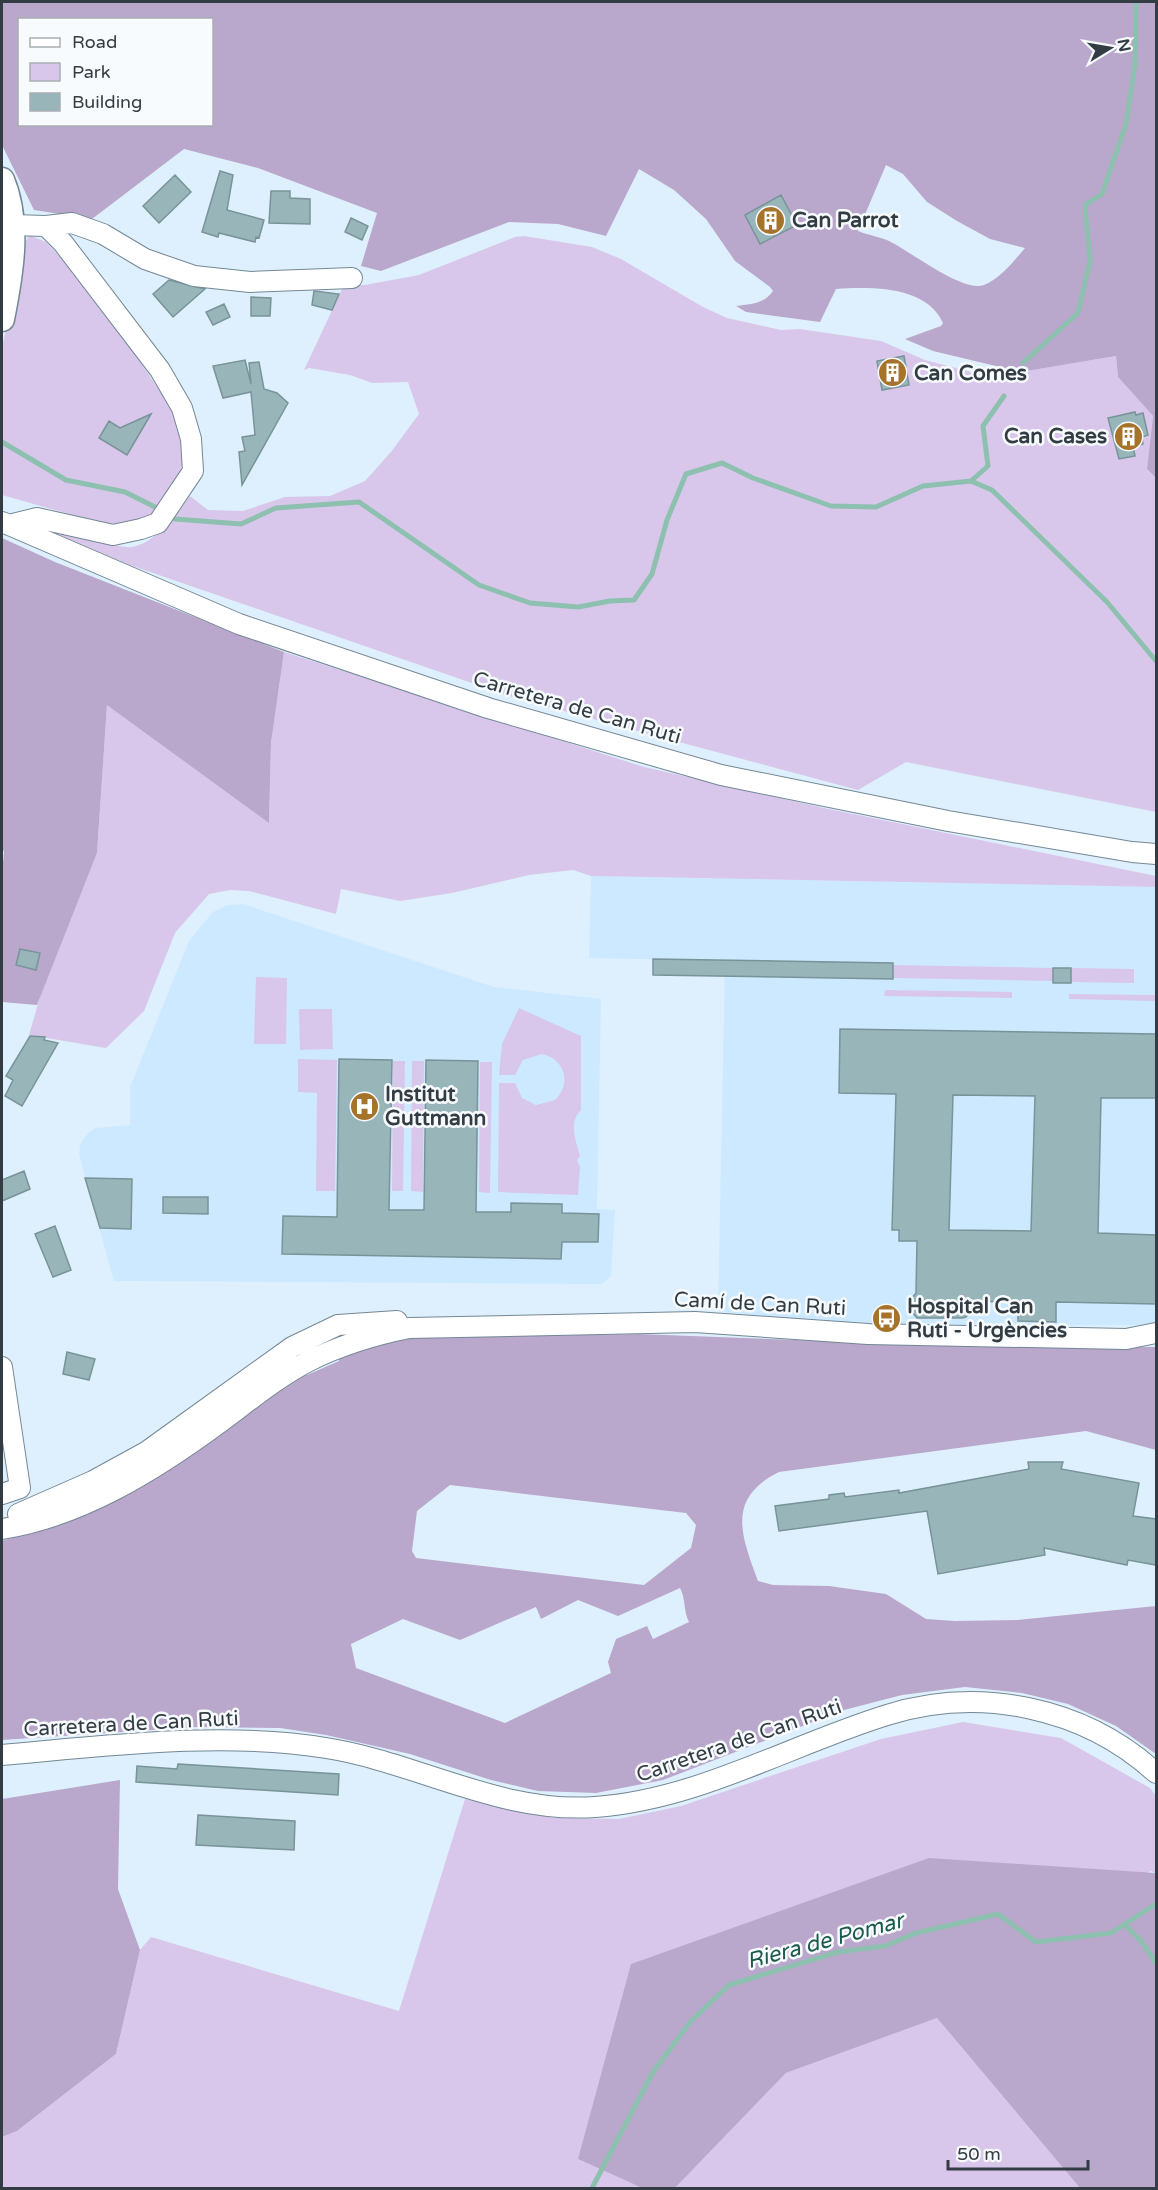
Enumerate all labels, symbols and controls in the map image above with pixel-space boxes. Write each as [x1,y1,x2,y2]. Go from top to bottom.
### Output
legend [18,18,213,126]
north arrow [1080,18,1140,78]
text: Road [72,31,117,53]
text: N [1113,37,1135,54]
text: Park [72,61,111,83]
text: Building [72,91,142,113]
building icon: Can Parrot [755,204,787,236]
place label: Can Parrot [792,208,899,233]
building icon: Can Comes [877,357,909,389]
place label: Can Comes [914,361,1027,386]
building icon: Can Cases [1112,420,1144,452]
place label: Can Cases [1004,424,1107,449]
street label: Carretera de Can Ruti [470,666,684,750]
place label: Institut Guttmann [385,1082,486,1131]
hospital icon: Institut Guttmann [348,1090,380,1122]
street label: Camí de Can Ruti [673,1287,847,1321]
place label: Hospital Can Ruti - Urgències [907,1294,1067,1343]
bus stop icon: Hospital Can Ruti - Urgències [870,1302,902,1334]
street label: Carretera de Can Ruti [633,1694,845,1788]
street label: Carretera de Can Ruti [23,1706,239,1742]
water label: Riera de Pomar [744,1907,909,1974]
scale bar [948,2133,1088,2171]
text: 50 m [957,2143,1001,2165]

